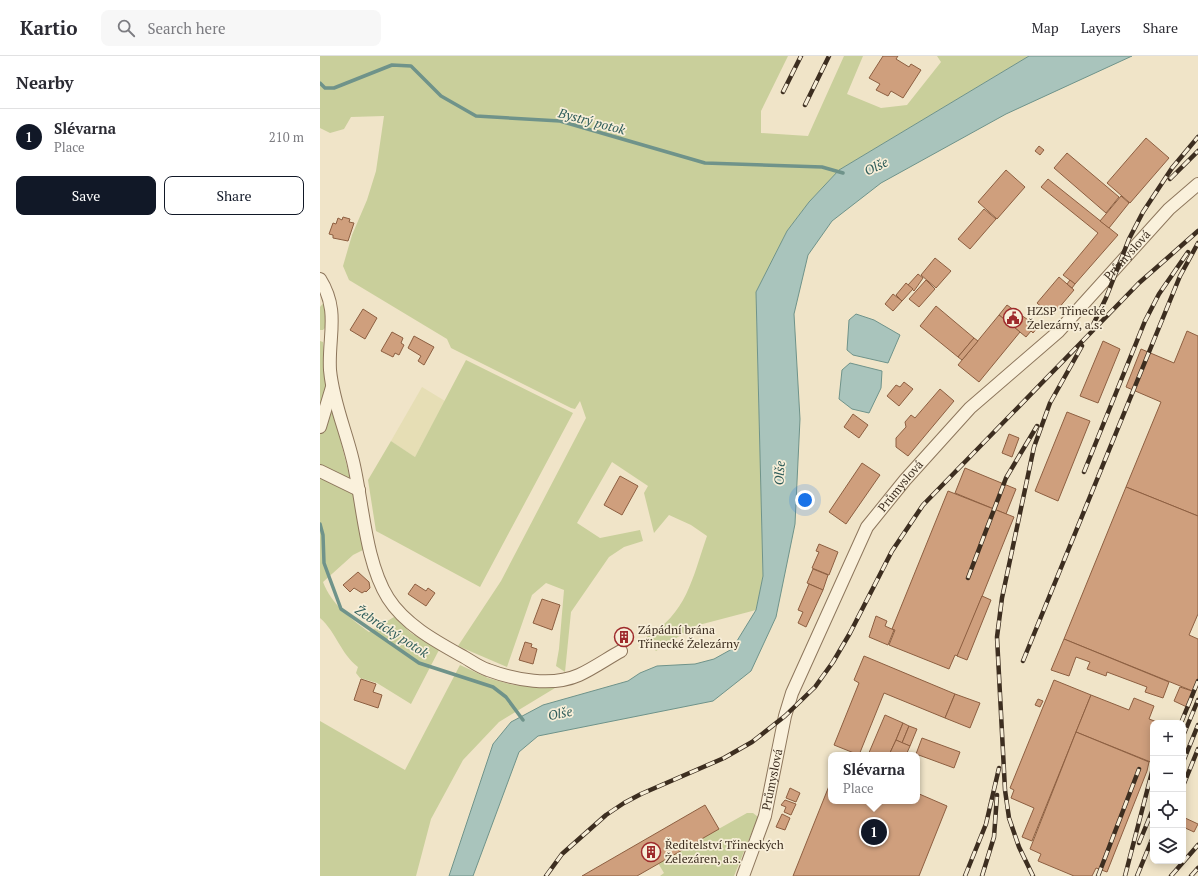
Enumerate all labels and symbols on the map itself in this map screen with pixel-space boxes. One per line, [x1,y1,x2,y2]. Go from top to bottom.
water label: Bystrý potok [556,103,628,139]
water label: Olše [861,153,891,179]
street label: Průmyslová [1100,227,1153,283]
place label: HZSP Třinecké Železárny, a.s. [1027,303,1106,332]
public building icon: HZSP Třinecké Železárny, a.s. [1002,307,1024,329]
street label: Průmyslová [874,457,926,515]
water label: Olše [769,460,789,486]
your location [795,490,815,510]
water label: Žebrácký potok [352,600,433,662]
place label: Zápádní brána Třinecké Železárny [638,622,740,651]
building icon: Zápádní brána Třinecké Železárny [613,626,635,648]
water label: Olše [546,702,574,724]
street label: Průmyslová [758,747,785,812]
pin: 1 [861,817,887,847]
place label: Ředitelství Třineckých Železáren, a.s. [665,837,784,866]
building icon: Ředitelství Třineckých Železáren, a.s. [640,841,662,863]

